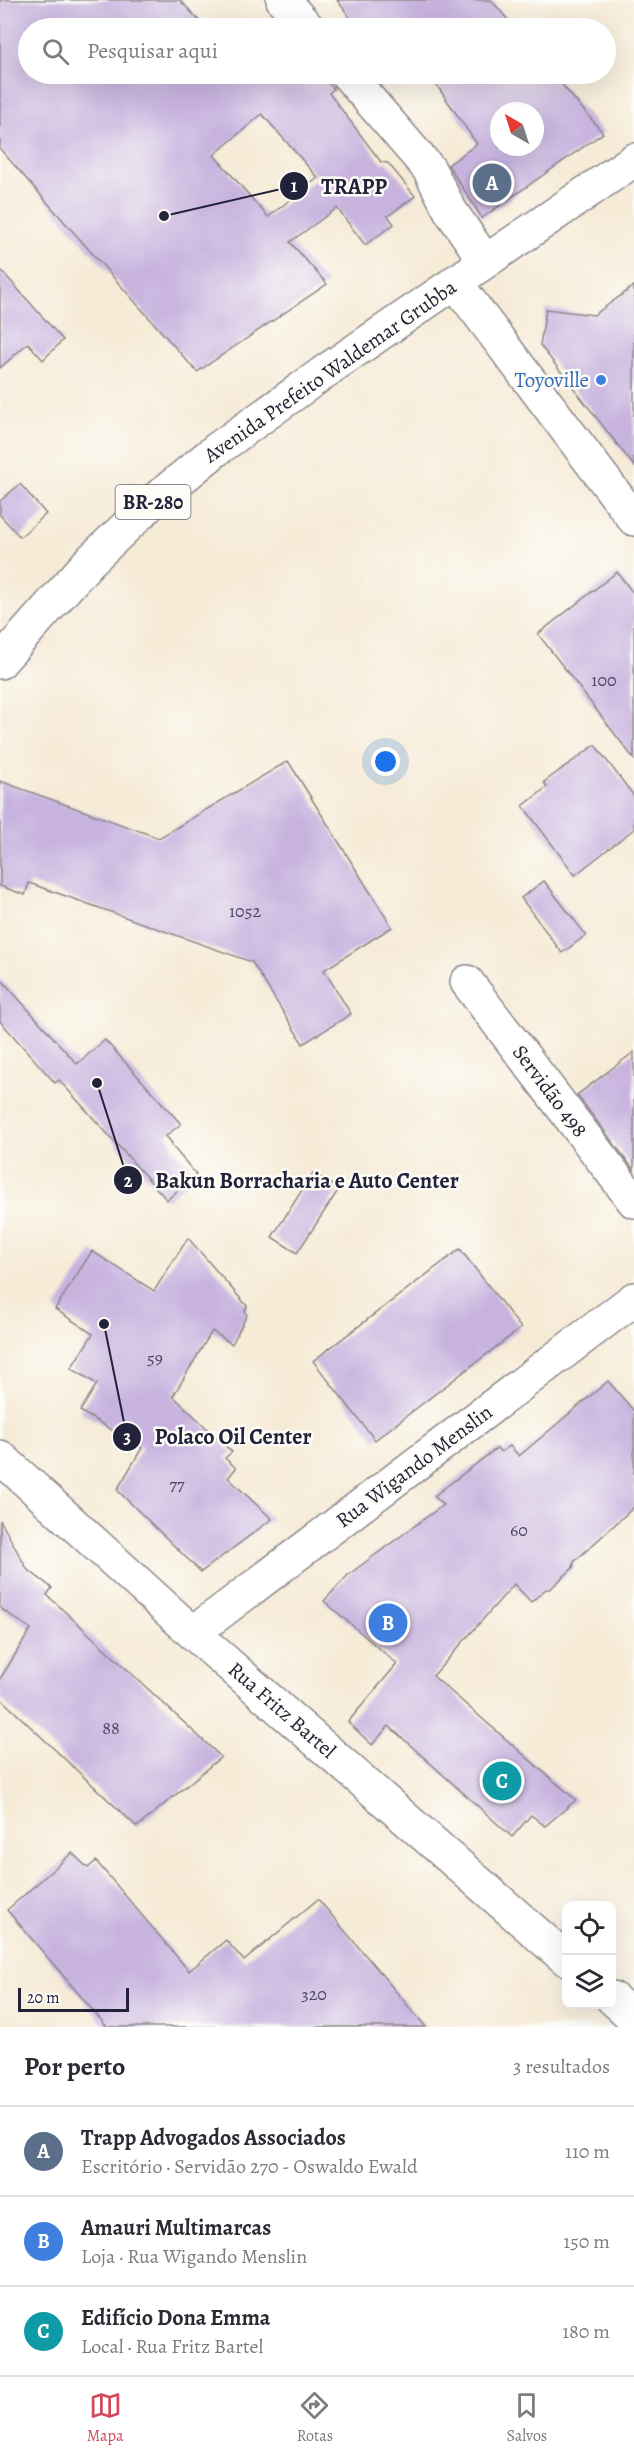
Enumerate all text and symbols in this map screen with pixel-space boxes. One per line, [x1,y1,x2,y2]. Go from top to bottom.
search box [18,18,616,84]
icon: search [39,35,72,68]
text: Pesquisar aqui [87,36,218,66]
north arrow [490,102,544,156]
pin: A [472,160,512,206]
callout: TRAPP [279,166,399,206]
text: TRAPP [321,172,387,202]
text: 1 [291,174,298,198]
street label: Avenida Prefeito Waldemar Grubba [197,273,462,470]
place label: Toyoville [515,366,589,394]
marker: Toyoville [594,373,608,387]
road number: BR-280 [116,485,190,519]
house number: 100 [591,668,617,692]
your location [371,747,400,776]
house number: 1052 [229,899,261,923]
street label: Servidão 498 [506,1039,594,1143]
callout: Bakun Borracharia e Auto Center [113,1160,470,1200]
text: Bakun Borracharia e Auto Center [155,1166,459,1196]
text: 2 [124,1169,133,1193]
house number: 59 [147,1346,163,1370]
street label: Rua Wigando Menslin [330,1398,498,1534]
callout: Polaco Oil Center [112,1417,323,1457]
text: Polaco Oil Center [154,1422,312,1452]
text: 3 [123,1425,131,1449]
house number: 77 [169,1472,185,1496]
house number: 60 [510,1518,528,1542]
pin: B [368,1600,408,1646]
street label: Rua Fritz Bartel [222,1655,342,1765]
house number: 88 [102,1716,120,1740]
pin: C [482,1758,522,1804]
map controls [562,1901,616,2009]
button: locate [562,1901,616,1955]
button: layers [562,1955,616,2009]
house number: 320 [301,1982,327,2006]
scale bar [18,1985,129,2012]
text: 20 m [27,1987,60,2009]
text: Por perto [24,2049,125,2084]
text: 3 resultados [513,2053,610,2080]
text: Trapp Advogados Associados [81,2123,346,2153]
text: A [37,2138,50,2165]
text: 110 m [565,2138,610,2165]
text: Escritório · Servidão 270 - Oswaldo Ewald [81,2153,418,2180]
text: Amauri Multimarcas [81,2213,271,2243]
text: B [37,2228,50,2255]
text: 150 m [563,2228,610,2255]
text: Loja · Rua Wigando Menslin [81,2243,307,2270]
text: Edifício Dona Emma [81,2303,270,2333]
text: C [37,2318,50,2345]
text: 180 m [562,2318,610,2345]
text: Local · Rua Fritz Bartel [81,2333,263,2360]
tab: Mapa [87,2389,123,2447]
tab: Rotas [297,2389,333,2447]
tab: Salvos [507,2389,547,2447]

